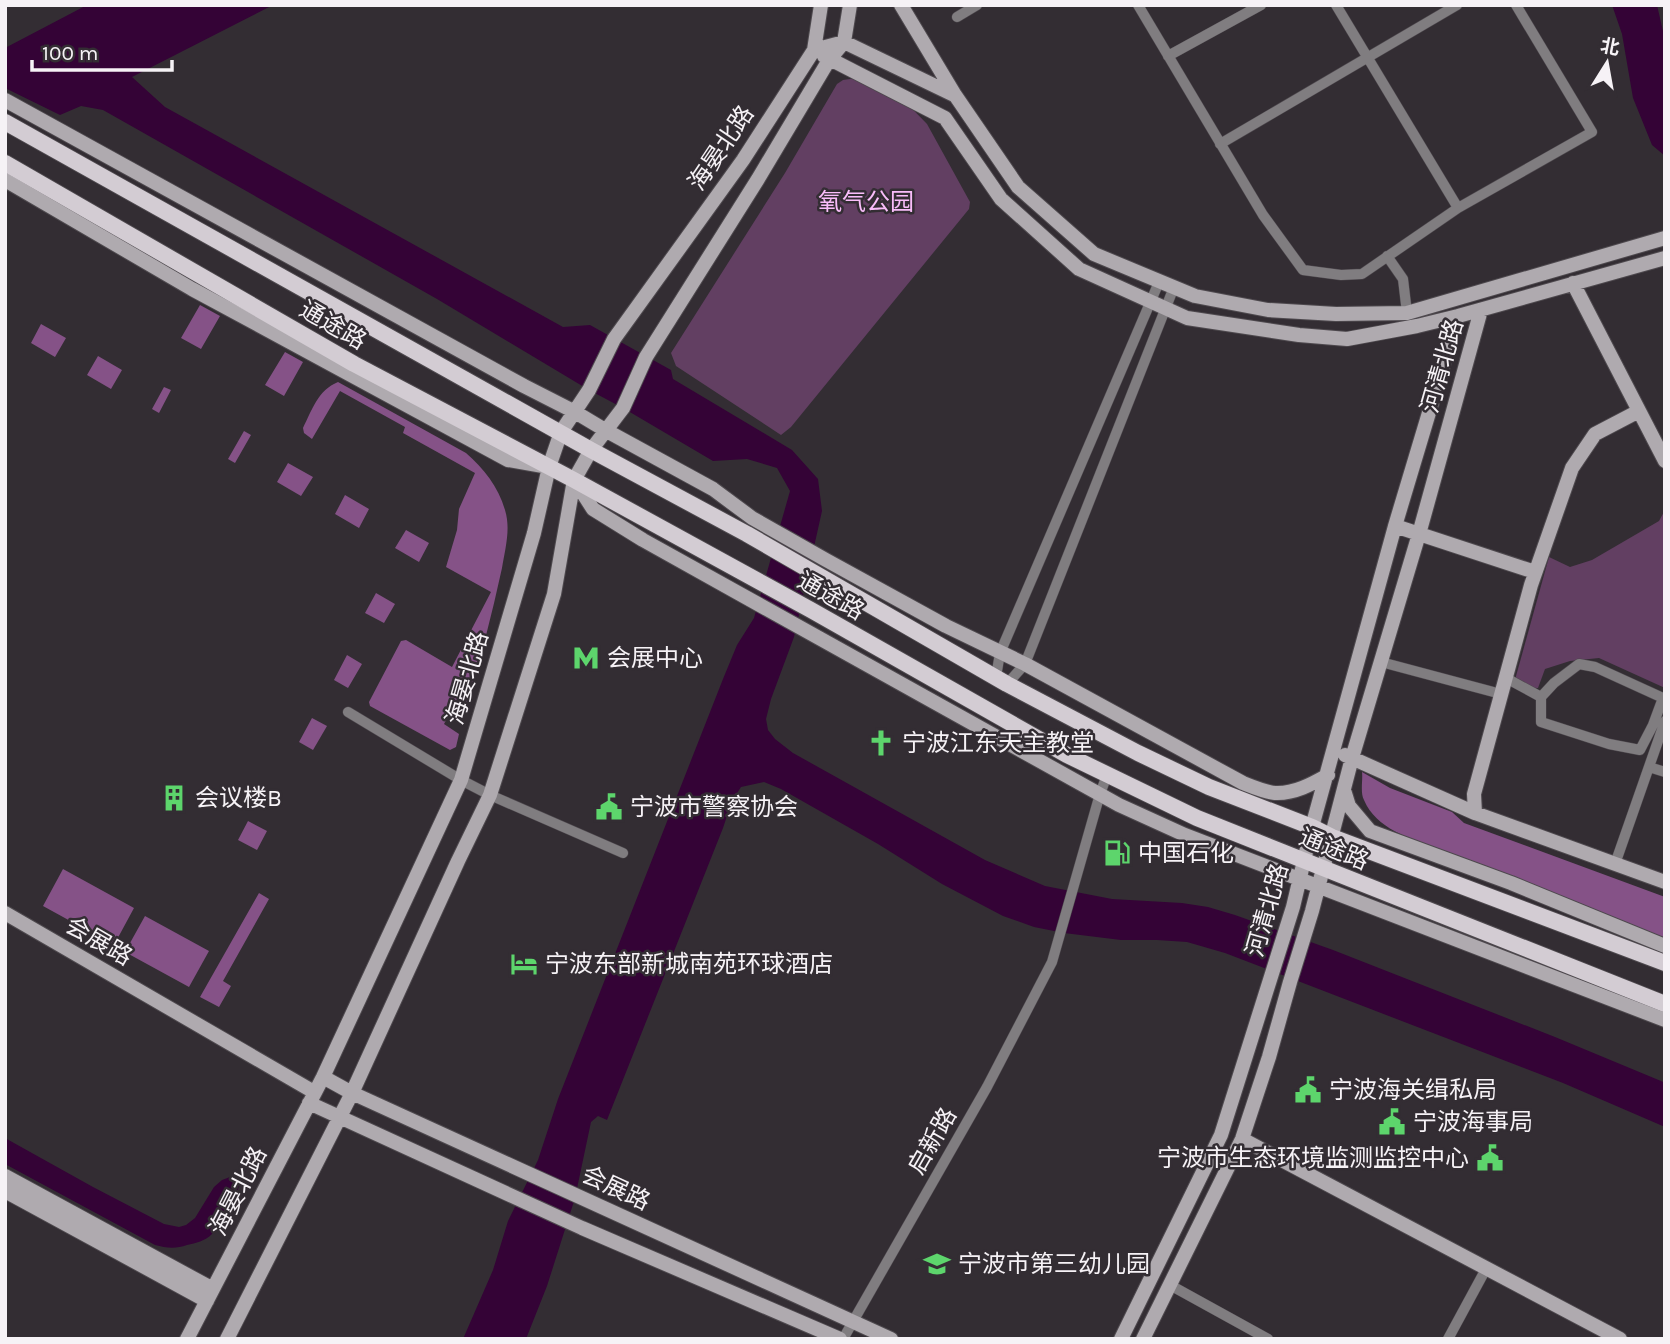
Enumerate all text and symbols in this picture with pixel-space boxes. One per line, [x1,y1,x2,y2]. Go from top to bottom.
scale bar [32,28,172,72]
north arrow [1572,28,1642,98]
text: 北 [1599,35,1621,60]
text: 100 m [42,41,99,65]
street label: 海晏北路 [683,100,759,196]
park label: 氧气公园 [818,188,914,216]
street label: 通途路 [295,295,371,355]
street label: 河清北路 [1415,316,1469,416]
street label: 通途路 [793,566,869,626]
street label: 海晏北路 [440,628,494,728]
metro station icon: 会展中心 [571,643,601,673]
place label: 会展中心 [607,644,703,672]
church icon: 宁波江东天主教堂 [866,728,896,758]
place label: 宁波江东天主教堂 [902,729,1094,757]
building icon: 会议楼B [159,783,189,813]
place label: 会议楼B [195,784,282,812]
public building icon: 宁波市警察协会 [594,792,624,822]
place label: 宁波市警察协会 [630,793,798,821]
street label: 通途路 [1295,823,1373,875]
fuel station icon: 中国石化 [1102,838,1132,868]
place label: 中国石化 [1138,839,1234,867]
street label: 河清北路 [1240,860,1294,960]
street label: 会展路 [61,911,137,971]
hotel icon: 宁波东部新城南苑环球酒店 [509,949,539,979]
place label: 宁波东部新城南苑环球酒店 [545,950,833,978]
public building icon: 宁波海关缉私局 [1293,1075,1323,1105]
place label: 宁波海关缉私局 [1329,1076,1497,1104]
street label: 启新路 [902,1103,962,1179]
public building icon: 宁波海事局 [1377,1107,1407,1137]
place label: 宁波海事局 [1413,1108,1533,1136]
street label: 海晏北路 [204,1142,272,1240]
public building icon: 宁波市生态环境监测监控中心 [1475,1143,1505,1173]
place label: 宁波市生态环境监测监控中心 [1157,1144,1469,1172]
street label: 会展路 [577,1160,655,1216]
school or university icon: 宁波市第三幼儿园 [922,1249,952,1279]
place label: 宁波市第三幼儿园 [958,1250,1150,1278]

